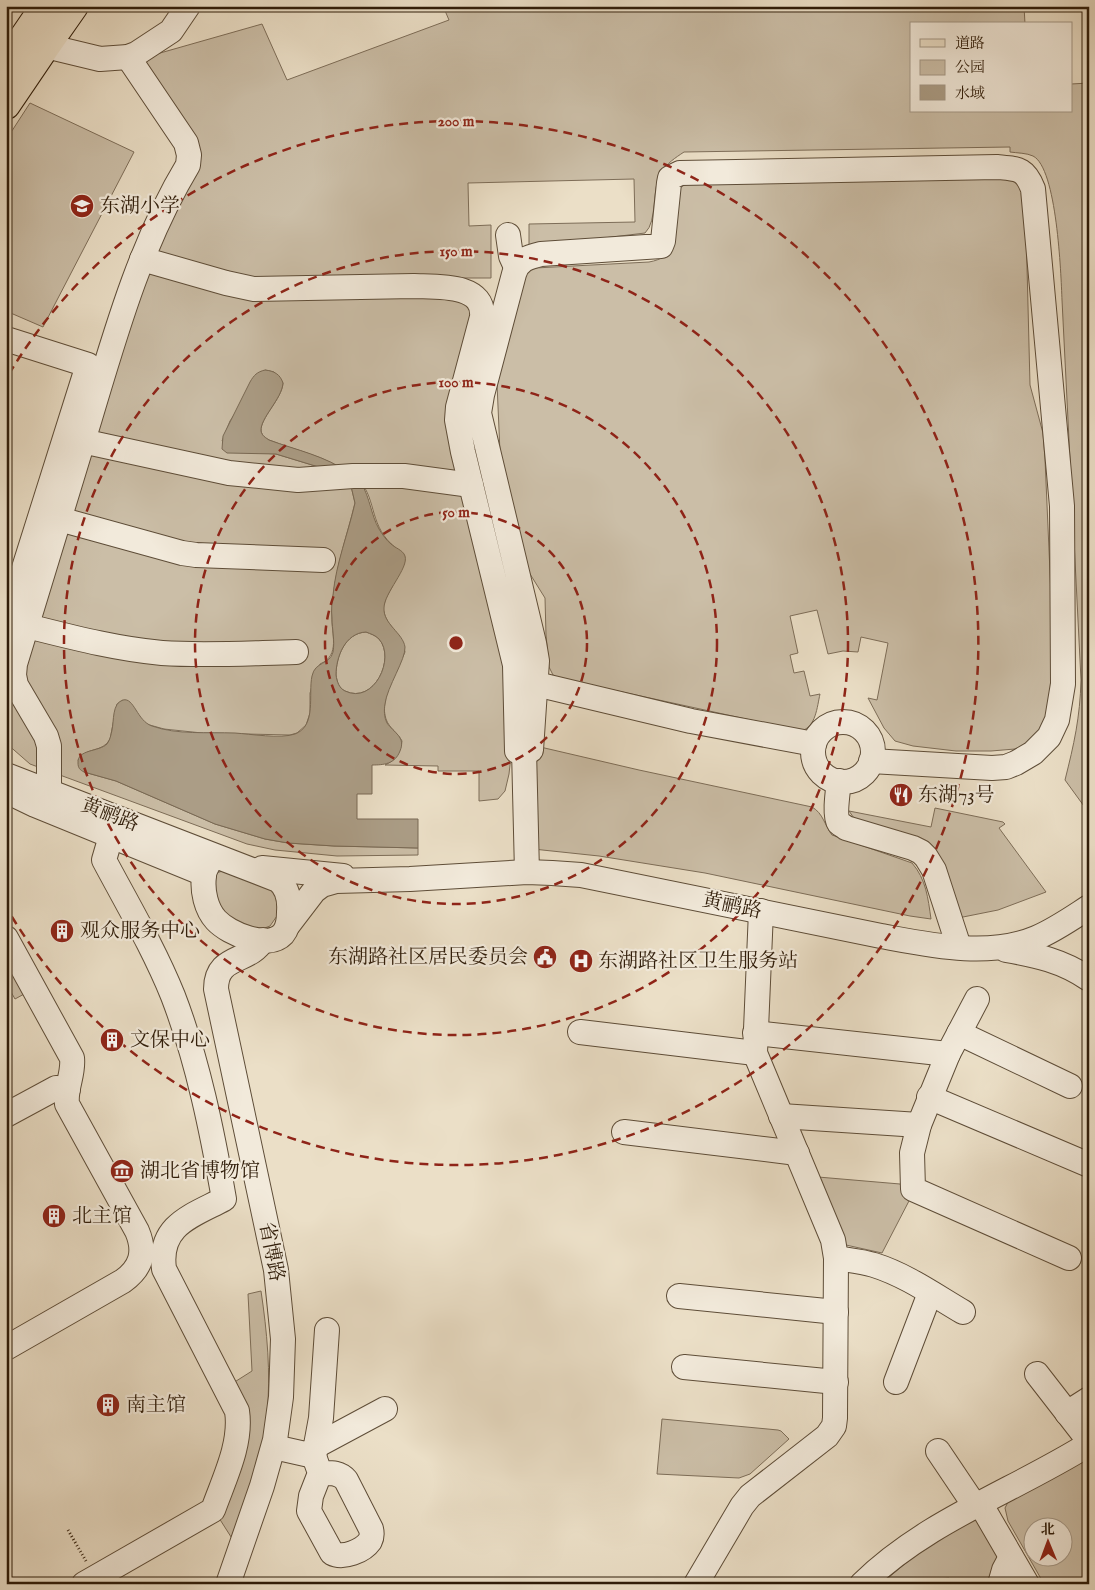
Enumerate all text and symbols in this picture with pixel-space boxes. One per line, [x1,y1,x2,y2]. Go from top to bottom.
legend [910,22,1072,112]
text: 道路 [955,34,985,53]
text: 公园 [955,58,985,77]
text: 水域 [955,84,985,103]
text: 200 m [438,112,475,131]
school or university icon: 东湖小学 [69,193,95,219]
place label: 东湖小学 [100,194,180,219]
text: 150 m [439,242,473,261]
text: 100 m [438,373,474,392]
text: 50 m [442,503,470,522]
centre of rings [447,634,465,652]
restaurant icon: 东湖73号 [888,782,914,808]
place label: 东湖73号 [918,783,995,808]
street label: 黄鹂路 [78,793,142,837]
street label: 黄鹂路 [700,888,764,924]
building icon: 观众服务中心 [49,918,75,944]
place label: 观众服务中心 [80,919,200,944]
public building icon: 东湖路社区居民委员会 [532,944,558,970]
place label: 东湖路社区居民委员会 [328,945,528,970]
hospital icon: 东湖路社区卫生服务站 [568,948,594,974]
place label: 东湖路社区卫生服务站 [598,949,798,974]
building icon: 文保中心 [99,1027,125,1053]
place label: 文保中心 [130,1028,210,1053]
museum icon: 湖北省博物馆 [109,1158,135,1184]
place label: 湖北省博物馆 [140,1159,260,1184]
building icon: 北主馆 [41,1203,67,1229]
place label: 北主馆 [72,1204,132,1229]
street label: 省博路 [253,1220,289,1284]
building icon: 南主馆 [95,1392,121,1418]
place label: 南主馆 [126,1393,186,1418]
north arrow [1022,1518,1072,1568]
text: 北 [1041,1521,1055,1539]

